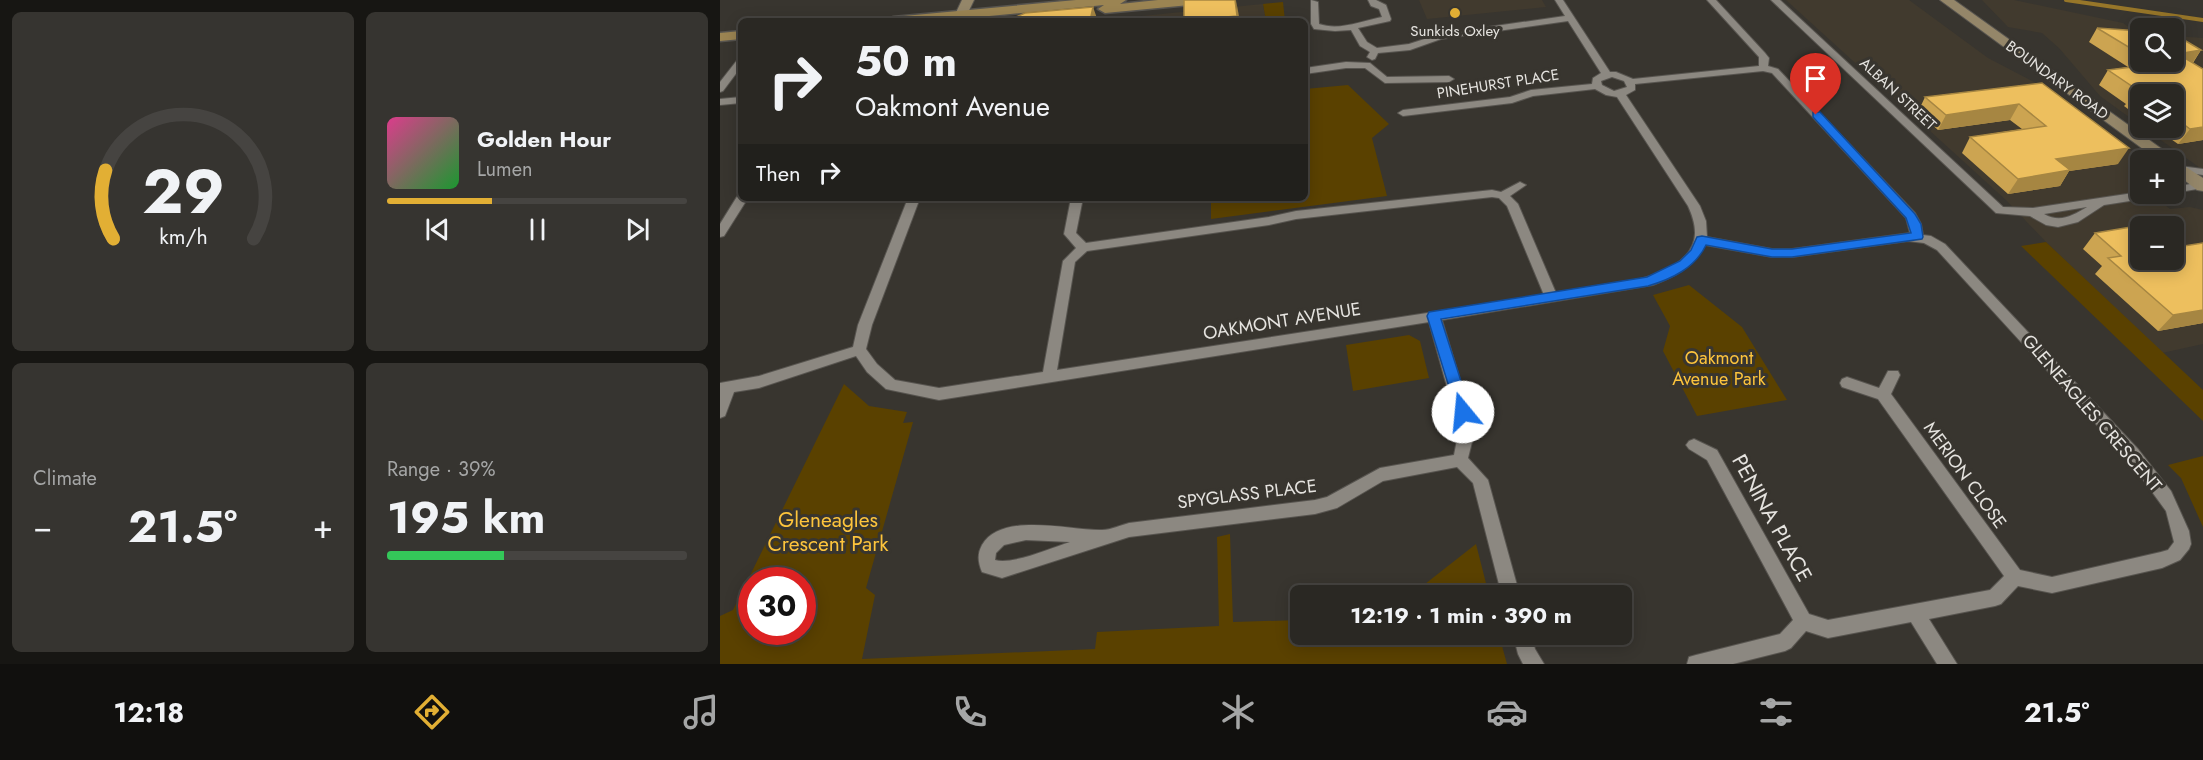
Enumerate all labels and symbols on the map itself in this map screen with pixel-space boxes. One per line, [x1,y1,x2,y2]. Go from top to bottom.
marker: Sunkids Oxley [1448,6,1462,20]
place label: Sunkids Oxley [1410,20,1500,42]
street label: BOUNDARY ROAD [2001,35,2113,125]
pin [1790,53,1841,115]
street label: ALBAN STREET [1855,53,1941,135]
street label: PINEHURST PLACE [1435,63,1561,105]
street label: OAKMONT AVENUE [1201,296,1363,346]
street label: GLENEAGLES CRESCENT [2016,329,2168,498]
park label: Oakmont Avenue Park [1672,345,1766,392]
position arrow [1431,380,1495,444]
street label: MERION CLOSE [1917,416,2013,534]
street label: PENINA PLACE [1725,449,1819,587]
street label: SPYGLASS PLACE [1176,473,1318,515]
park label: Gleneagles Crescent Park [767,505,889,559]
speed limit sign: 30 [738,567,816,645]

